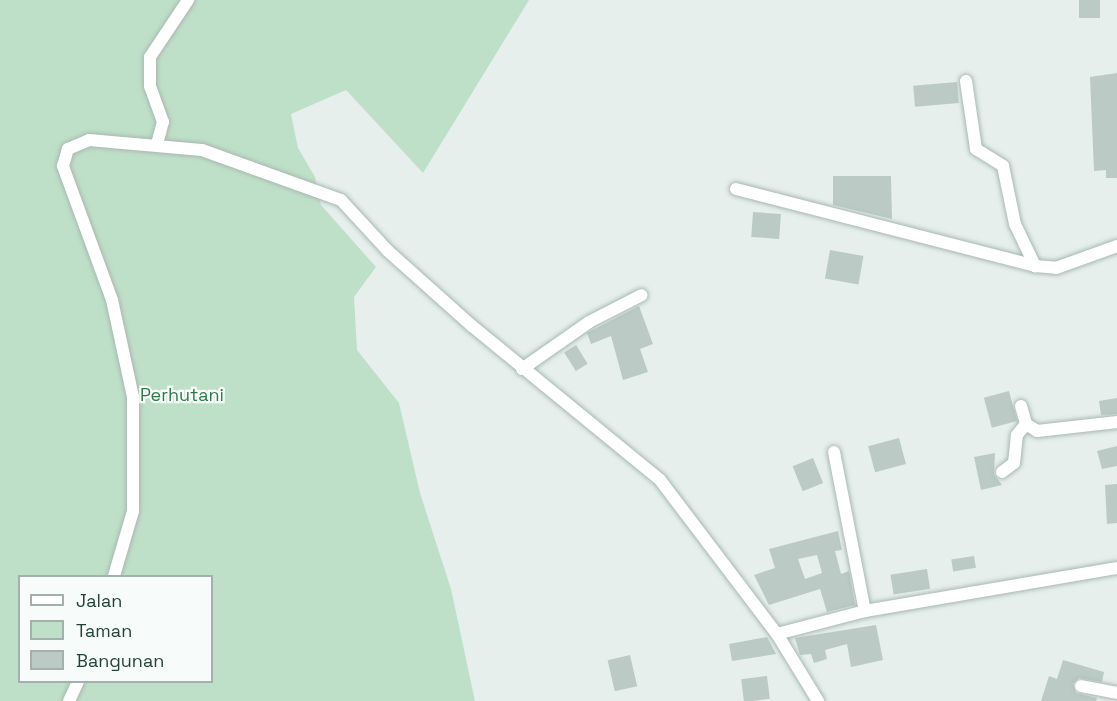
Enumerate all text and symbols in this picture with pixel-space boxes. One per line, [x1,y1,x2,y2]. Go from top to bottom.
park label: Perhutani [140,384,224,406]
legend [18,575,213,683]
text: Jalan [76,589,122,612]
text: Taman [76,619,132,642]
text: Bangunan [76,649,164,672]

